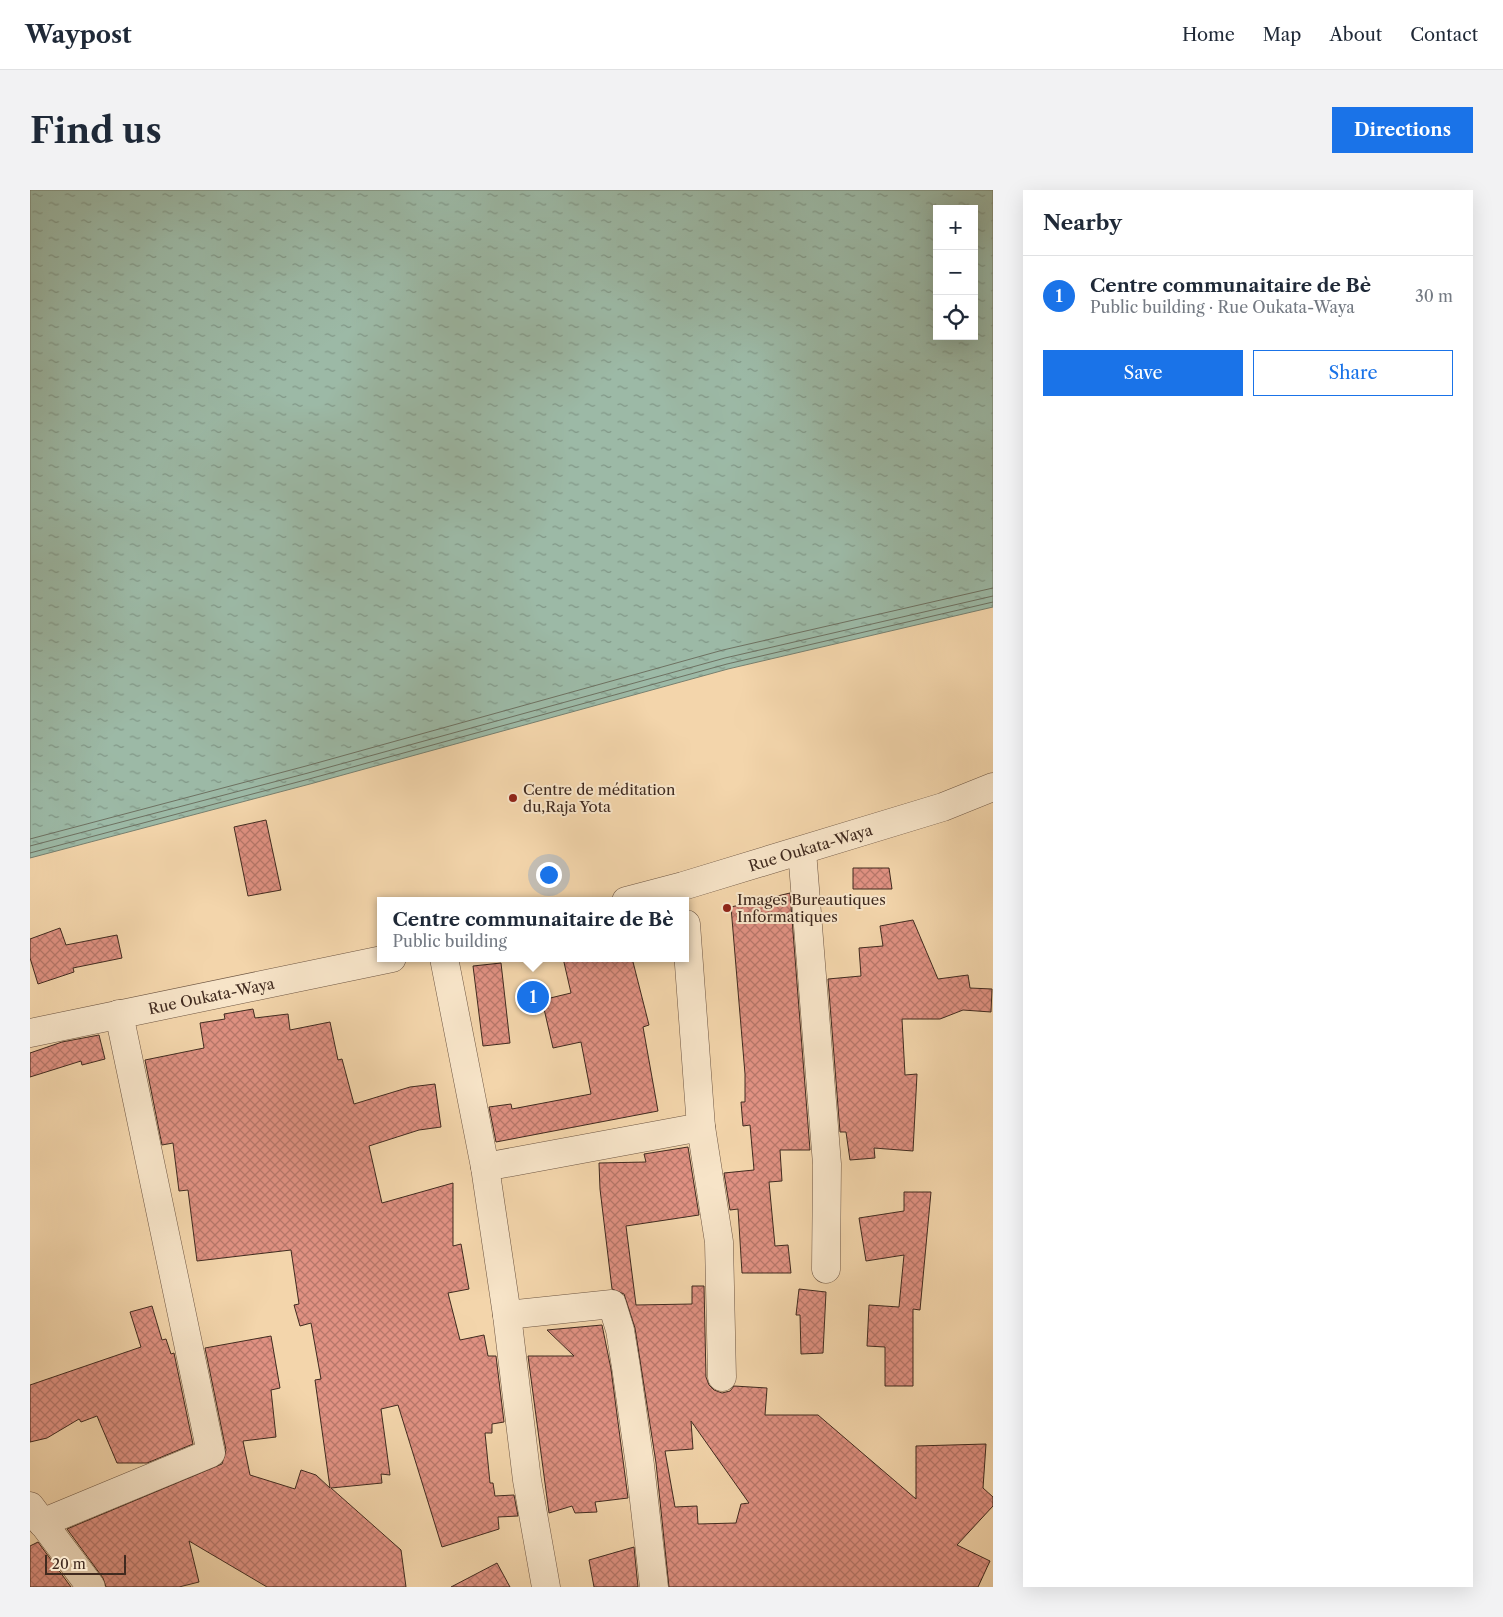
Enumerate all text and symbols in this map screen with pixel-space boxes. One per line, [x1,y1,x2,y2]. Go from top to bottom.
text: Waypost [25,20,132,49]
text: Home [1182,24,1235,46]
text: Map [1263,24,1301,46]
text: About [1329,24,1382,46]
text: Contact [1410,24,1478,46]
button: Directions [1332,107,1473,153]
text: Find us [30,109,162,152]
map controls [933,205,978,340]
button: + [933,205,978,250]
text: Nearby [1043,210,1122,235]
button: − [933,250,978,295]
text: Centre communaitaire de Bè [1090,274,1371,297]
text: 1 [1055,286,1063,306]
text: 30 m [1415,286,1453,306]
button: locate [933,295,978,340]
text: Public building · Rue Oukata-Waya [1090,297,1355,317]
button: Save [1043,350,1243,396]
button: Share [1253,350,1453,396]
place label: Centre de méditation du,Raja Yota [523,780,676,816]
marker: Centre de méditation du,Raja Yota [507,792,519,804]
street label: Rue Oukata-Waya [746,820,875,875]
your location [536,862,562,888]
place label: Images Bureautiques Informatiques [737,890,886,926]
popup [377,897,689,962]
marker: Images Bureautiques Informatiques [721,902,733,914]
text: Centre communaitaire de Bè [392,908,674,931]
text: Public building [392,931,507,951]
street label: Rue Oukata-Waya [146,973,276,1018]
pin: 1 [517,978,549,1016]
scale bar [45,1552,126,1575]
text: 20 m [52,1555,86,1573]

